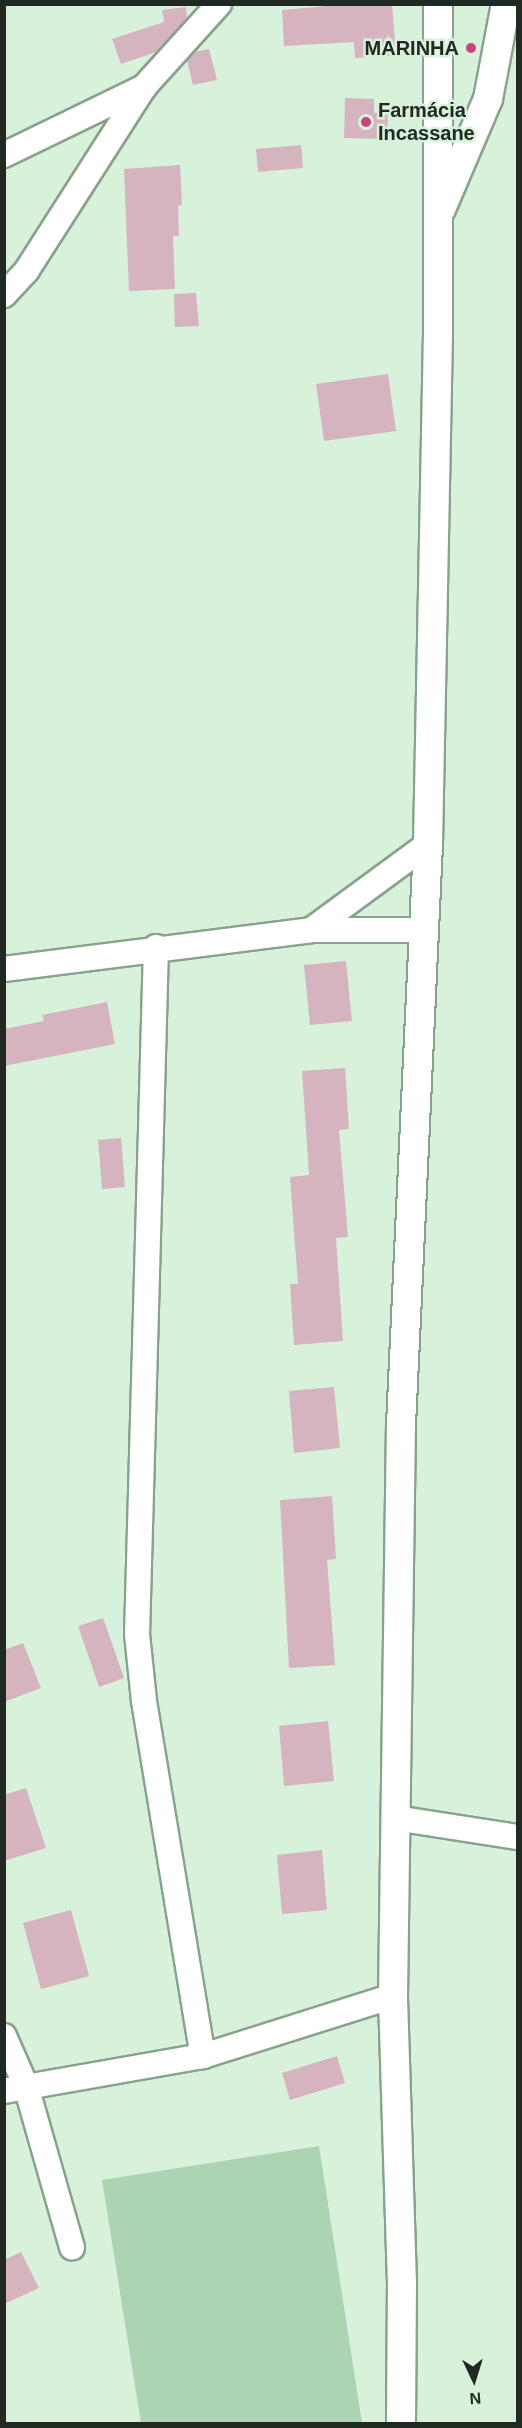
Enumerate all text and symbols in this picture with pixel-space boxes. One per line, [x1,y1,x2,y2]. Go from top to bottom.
place label: MARINHA [365,36,459,60]
marker: MARINHA [464,41,478,55]
place label: Farmácia Incassane [378,98,475,145]
marker: Farmácia Incassane [359,115,373,129]
north arrow [444,2350,504,2410]
text: N [469,2390,482,2407]

